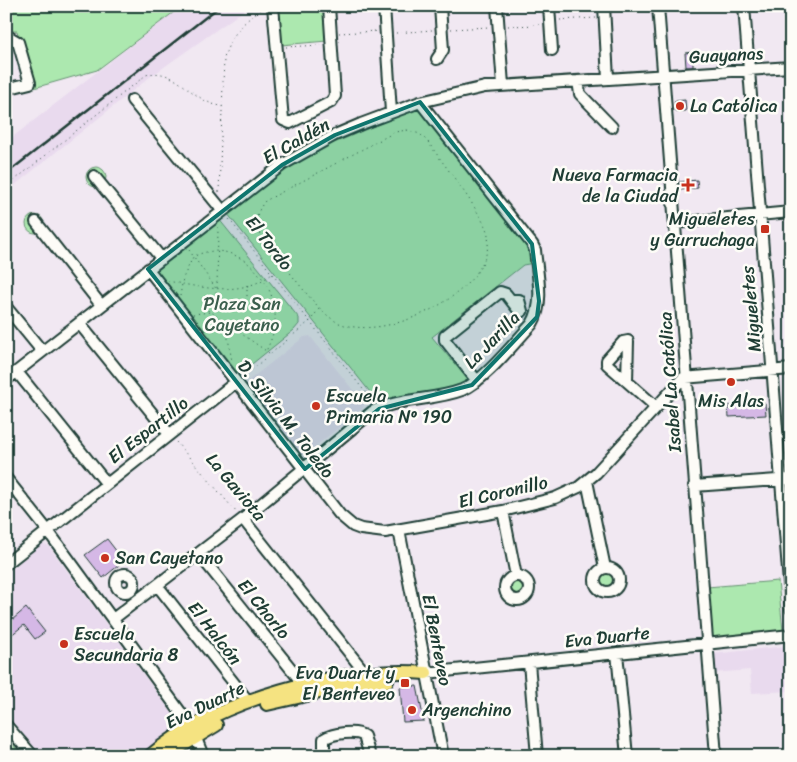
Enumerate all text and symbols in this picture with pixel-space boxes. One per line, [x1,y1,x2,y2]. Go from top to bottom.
street label: Guayanas [688,37,765,73]
place label: La Católica [690,90,777,122]
marker: La Católica [674,100,686,112]
street label: El Caldén [256,109,336,173]
place label: Nueva Farmacia de la Ciudad [552,159,680,212]
marker: Nueva Farmacia de la Ciudad [682,179,694,191]
place label: Migueletes y Gurruchaga [650,203,756,256]
street label: El Tordo [237,208,301,278]
marker: Migueletes y Gurruchaga [759,223,771,235]
street label: Migueletes [731,264,771,353]
park label: Plaza San Cayetano [203,288,281,341]
street label: La Jarilla [456,303,528,377]
street label: Isabel La Católica [649,311,691,454]
street label: D. Silvia M. Toledo [229,352,343,486]
marker: Mis Alas [725,376,737,388]
place label: Escuela Primaria Nº 190 [326,380,452,433]
place label: Mis Alas [698,385,765,417]
street label: El Espartillo [100,388,196,472]
marker: Escuela Primaria Nº 190 [310,400,322,412]
street label: La Gaviota [197,445,275,529]
street label: El Coronillo [455,466,551,518]
place label: San Cayetano [115,542,223,574]
marker: San Cayetano [99,552,111,564]
street label: El Chorlo [229,571,299,647]
street label: El Benteveo [412,591,462,689]
street label: El Halcón [179,594,251,672]
street label: Eva Duarte [563,617,651,657]
place label: Escuela Secundaria 8 [74,618,178,671]
marker: Escuela Secundaria 8 [58,638,70,650]
place label: Eva Duarte y El Benteveo [296,657,396,710]
street label: Eva Duarte [160,672,250,738]
marker: Eva Duarte y El Benteveo [399,677,411,689]
place label: Argenchino [421,694,511,726]
marker: Argenchino [406,704,418,716]

